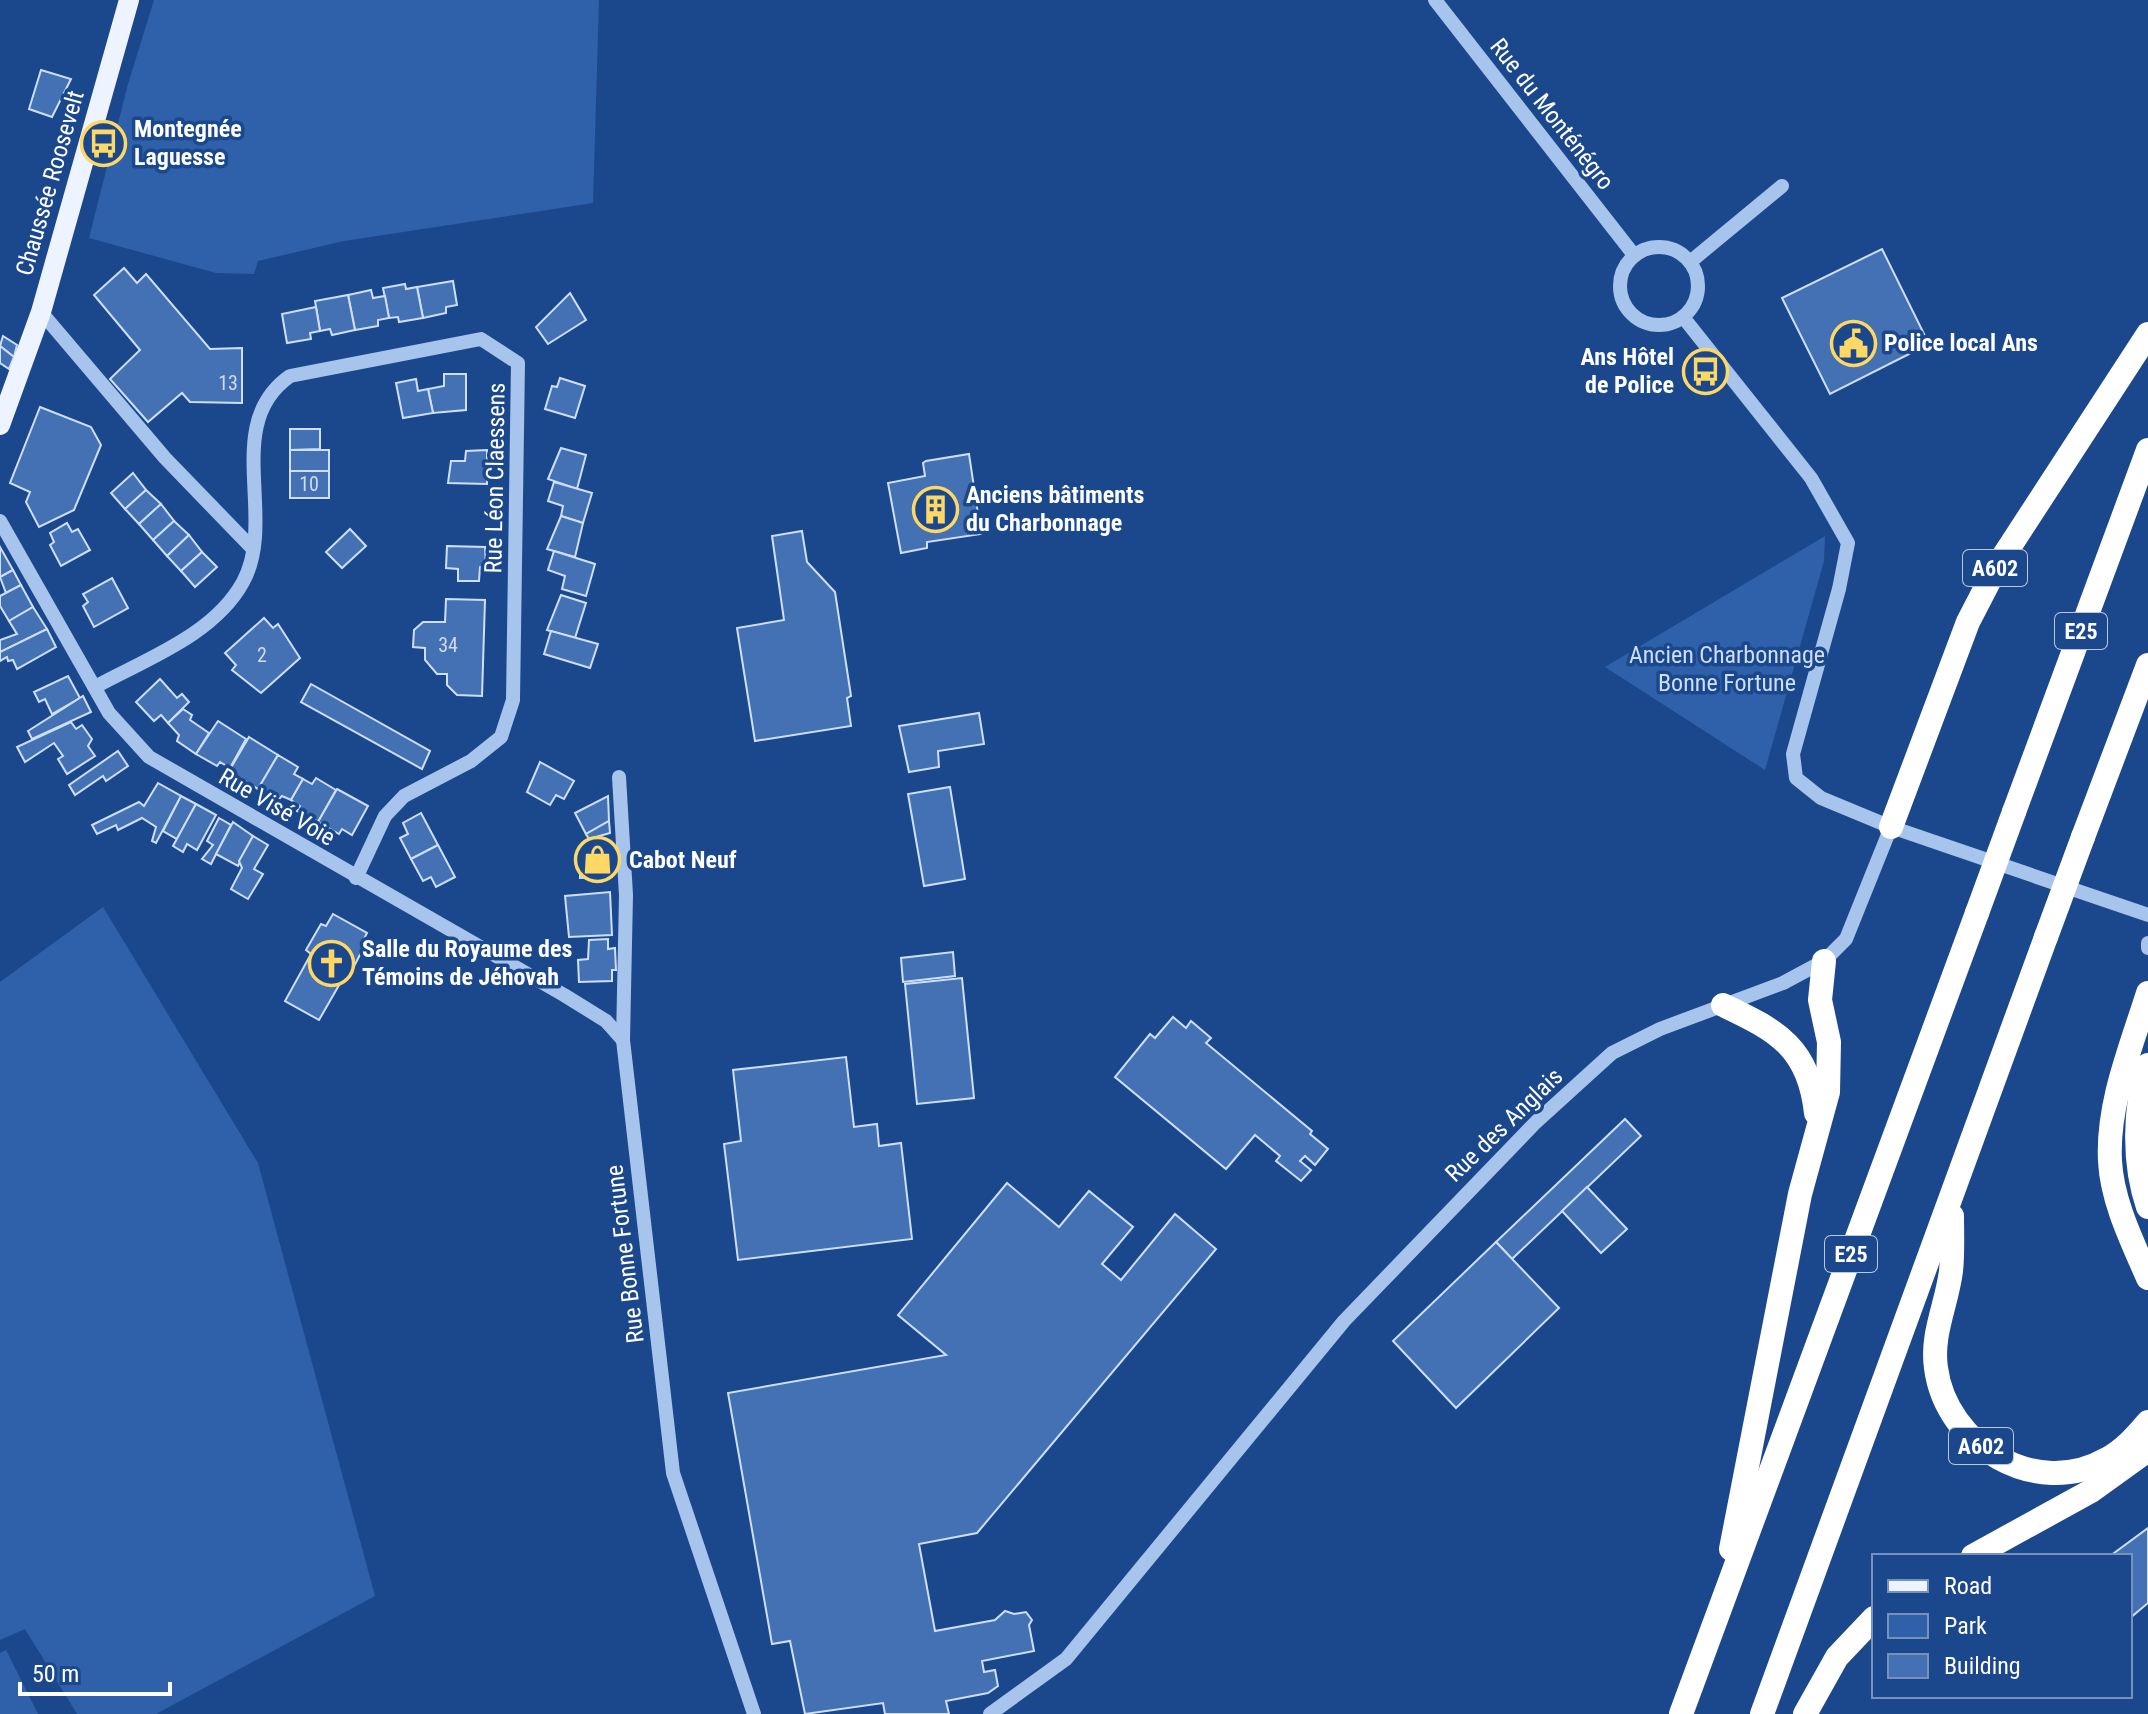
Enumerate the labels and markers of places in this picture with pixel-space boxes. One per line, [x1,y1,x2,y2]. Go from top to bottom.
place label: Montegnée Laguesse [134,115,242,171]
bus stop icon: Montegnée Laguesse [79,119,127,167]
public building icon: Police local Ans [1829,319,1877,367]
place label: Police local Ans [1884,329,2038,357]
place label: Ans Hôtel de Police [1580,343,1674,399]
bus stop icon: Ans Hôtel de Police [1681,347,1729,395]
place label: Anciens bâtiments du Charbonnage [966,481,1144,537]
building icon: Anciens bâtiments du Charbonnage [911,485,959,533]
shop icon: Cabot Neuf [574,836,622,884]
place label: Cabot Neuf [629,846,737,874]
place label: Salle du Royaume des Témoins de Jéhovah [362,935,572,991]
church icon: Salle du Royaume des Témoins de Jéhovah [307,939,355,987]

